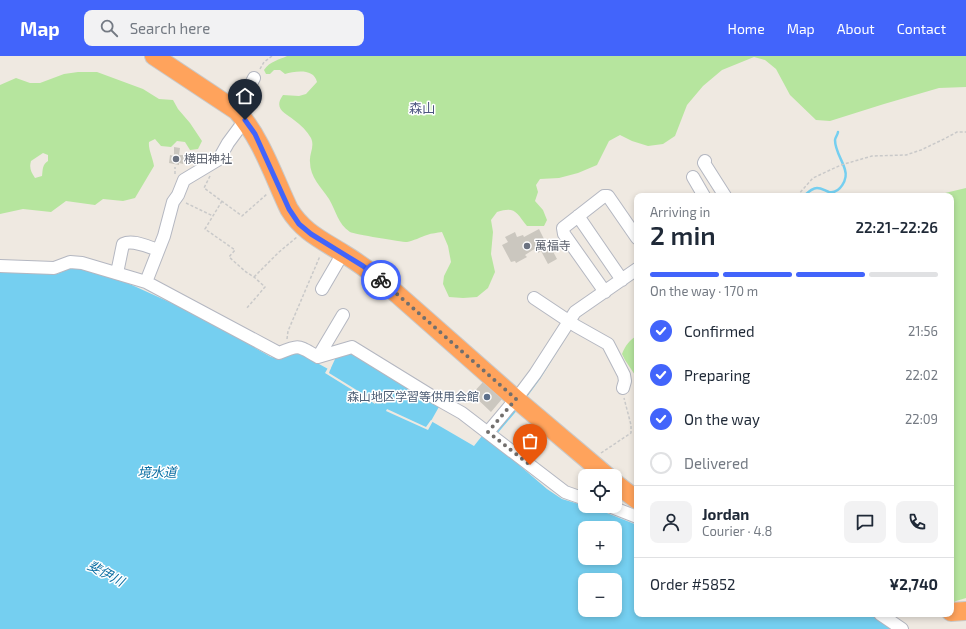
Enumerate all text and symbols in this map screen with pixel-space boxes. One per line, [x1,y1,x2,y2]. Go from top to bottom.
search box [84,10,364,46]
text: Map [20,17,60,40]
icon: search [98,17,120,39]
text: Search here [130,19,210,37]
text: Home [728,20,765,37]
text: Map [787,20,815,37]
text: About [837,20,875,37]
text: Contact [897,20,946,37]
pin [228,79,262,120]
icon: home [234,85,256,107]
district label: 森山 [409,100,435,116]
place label: 横田神社 [184,151,232,165]
marker: 横田神社 [171,154,181,164]
text: Arriving in [650,204,710,220]
text: 22:21–22:26 [855,218,938,236]
text: 2 min [650,219,716,250]
place label: 萬福寺 [535,238,571,252]
marker: 萬福寺 [522,241,532,251]
courier [361,260,401,300]
icon: bike [370,269,392,291]
text: On the way · 170 m [650,283,758,299]
icon: check [650,320,672,342]
text: Confirmed [684,322,755,340]
text: 21:56 [908,323,938,339]
icon: check [650,364,672,386]
text: Preparing [684,366,750,384]
text: 22:02 [905,367,938,383]
place label: 森山地区学習等供用会館 [347,389,479,403]
marker: 森山地区学習等供用会館 [482,392,492,402]
icon: check [650,408,672,430]
text: On the way [684,410,760,428]
text: 22:09 [905,411,938,427]
pin [513,424,547,465]
icon: bag [519,430,541,452]
text: Delivered [684,454,749,472]
water label: 境水道 [137,464,178,480]
map controls [578,469,622,617]
button: locate [578,469,622,513]
button: person [650,501,692,543]
button: chat [844,501,886,543]
button: phone [896,501,938,543]
text: Jordan [702,505,749,523]
button: + [578,521,622,565]
text: Courier · 4.8 [702,523,772,539]
water label: 斐伊川 [85,557,129,590]
button: − [578,573,622,617]
text: Order #5852 [650,575,735,593]
text: ¥2,740 [889,575,938,593]

